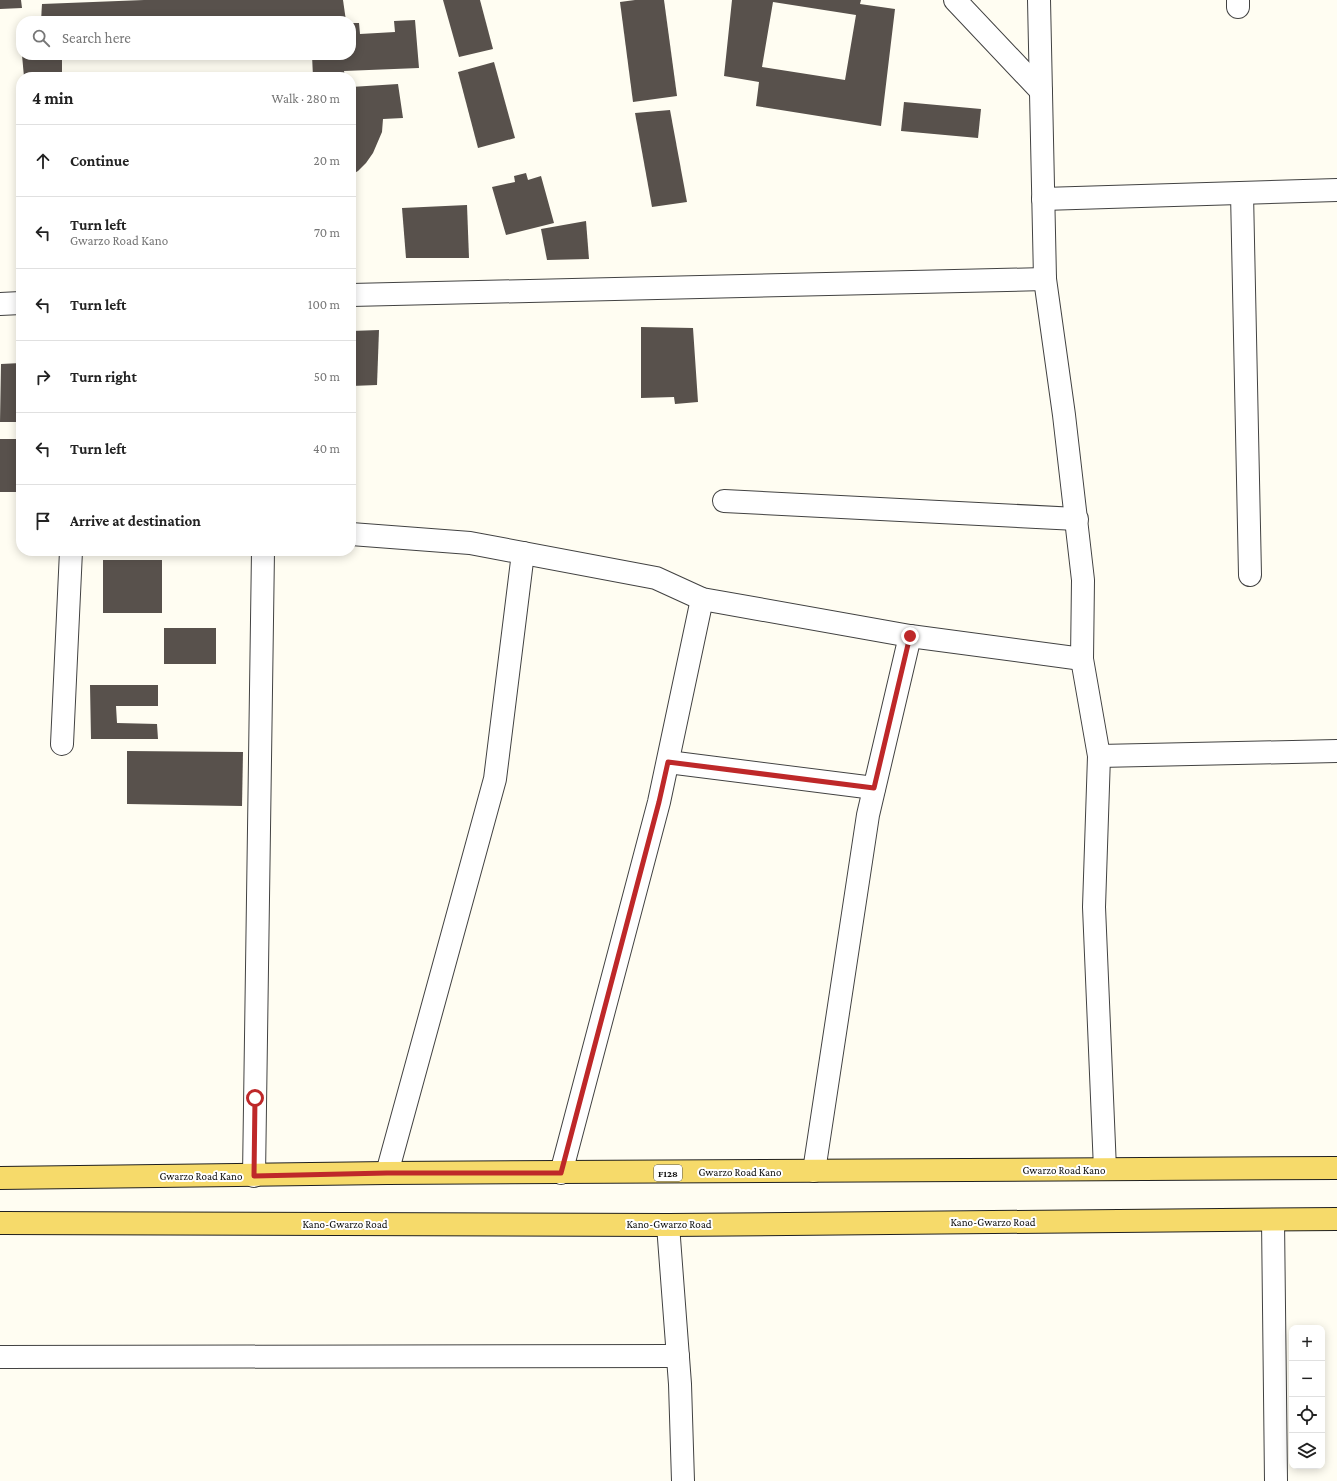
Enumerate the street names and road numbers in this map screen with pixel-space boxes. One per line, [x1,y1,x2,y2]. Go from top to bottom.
street label: Gwarzo Road Kano [1022,1164,1106,1176]
road number: F128 [654,1165,682,1181]
street label: Gwarzo Road Kano [698,1166,782,1178]
street label: Gwarzo Road Kano [159,1170,243,1182]
street label: Kano-Gwarzo Road [950,1216,1036,1228]
street label: Kano-Gwarzo Road [302,1218,388,1230]
street label: Kano-Gwarzo Road [626,1218,712,1230]

